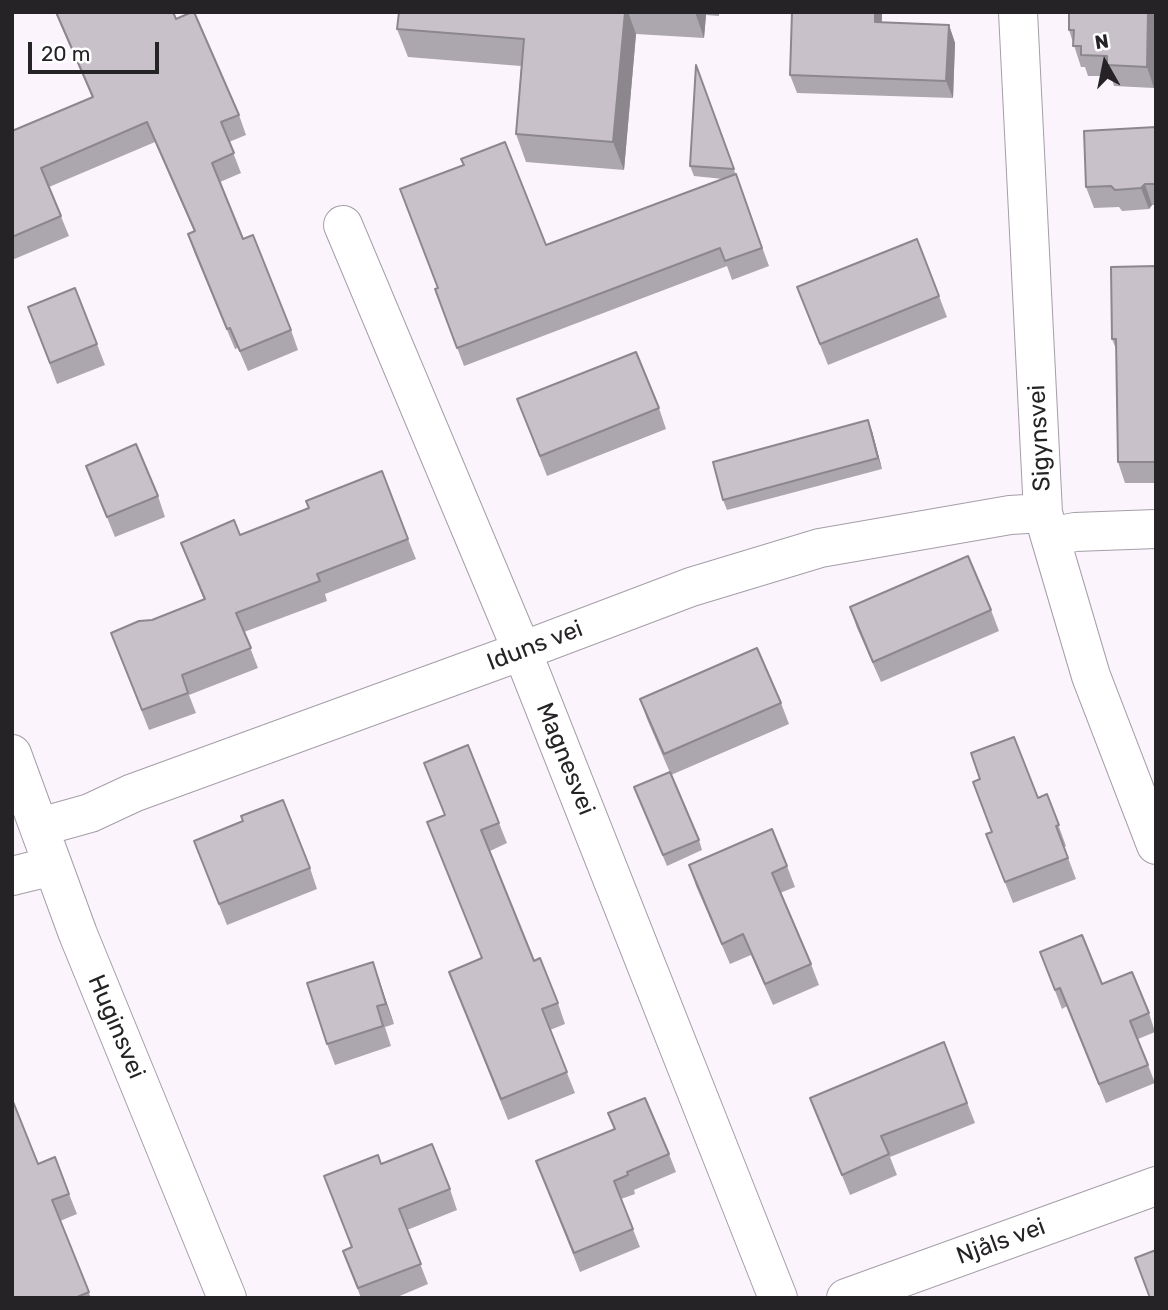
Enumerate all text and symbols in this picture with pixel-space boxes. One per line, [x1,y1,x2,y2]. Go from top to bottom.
scale bar [32,28,163,72]
north arrow [1070,28,1140,98]
text: N [1093,29,1110,54]
text: 20 m [41,41,90,66]
street label: Sigynsvei [1023,384,1057,492]
street label: Iduns vei [483,615,587,677]
street label: Magnesvei [529,699,601,819]
street label: Huginsvei [81,971,151,1083]
street label: Njåls vei [953,1213,1049,1271]

